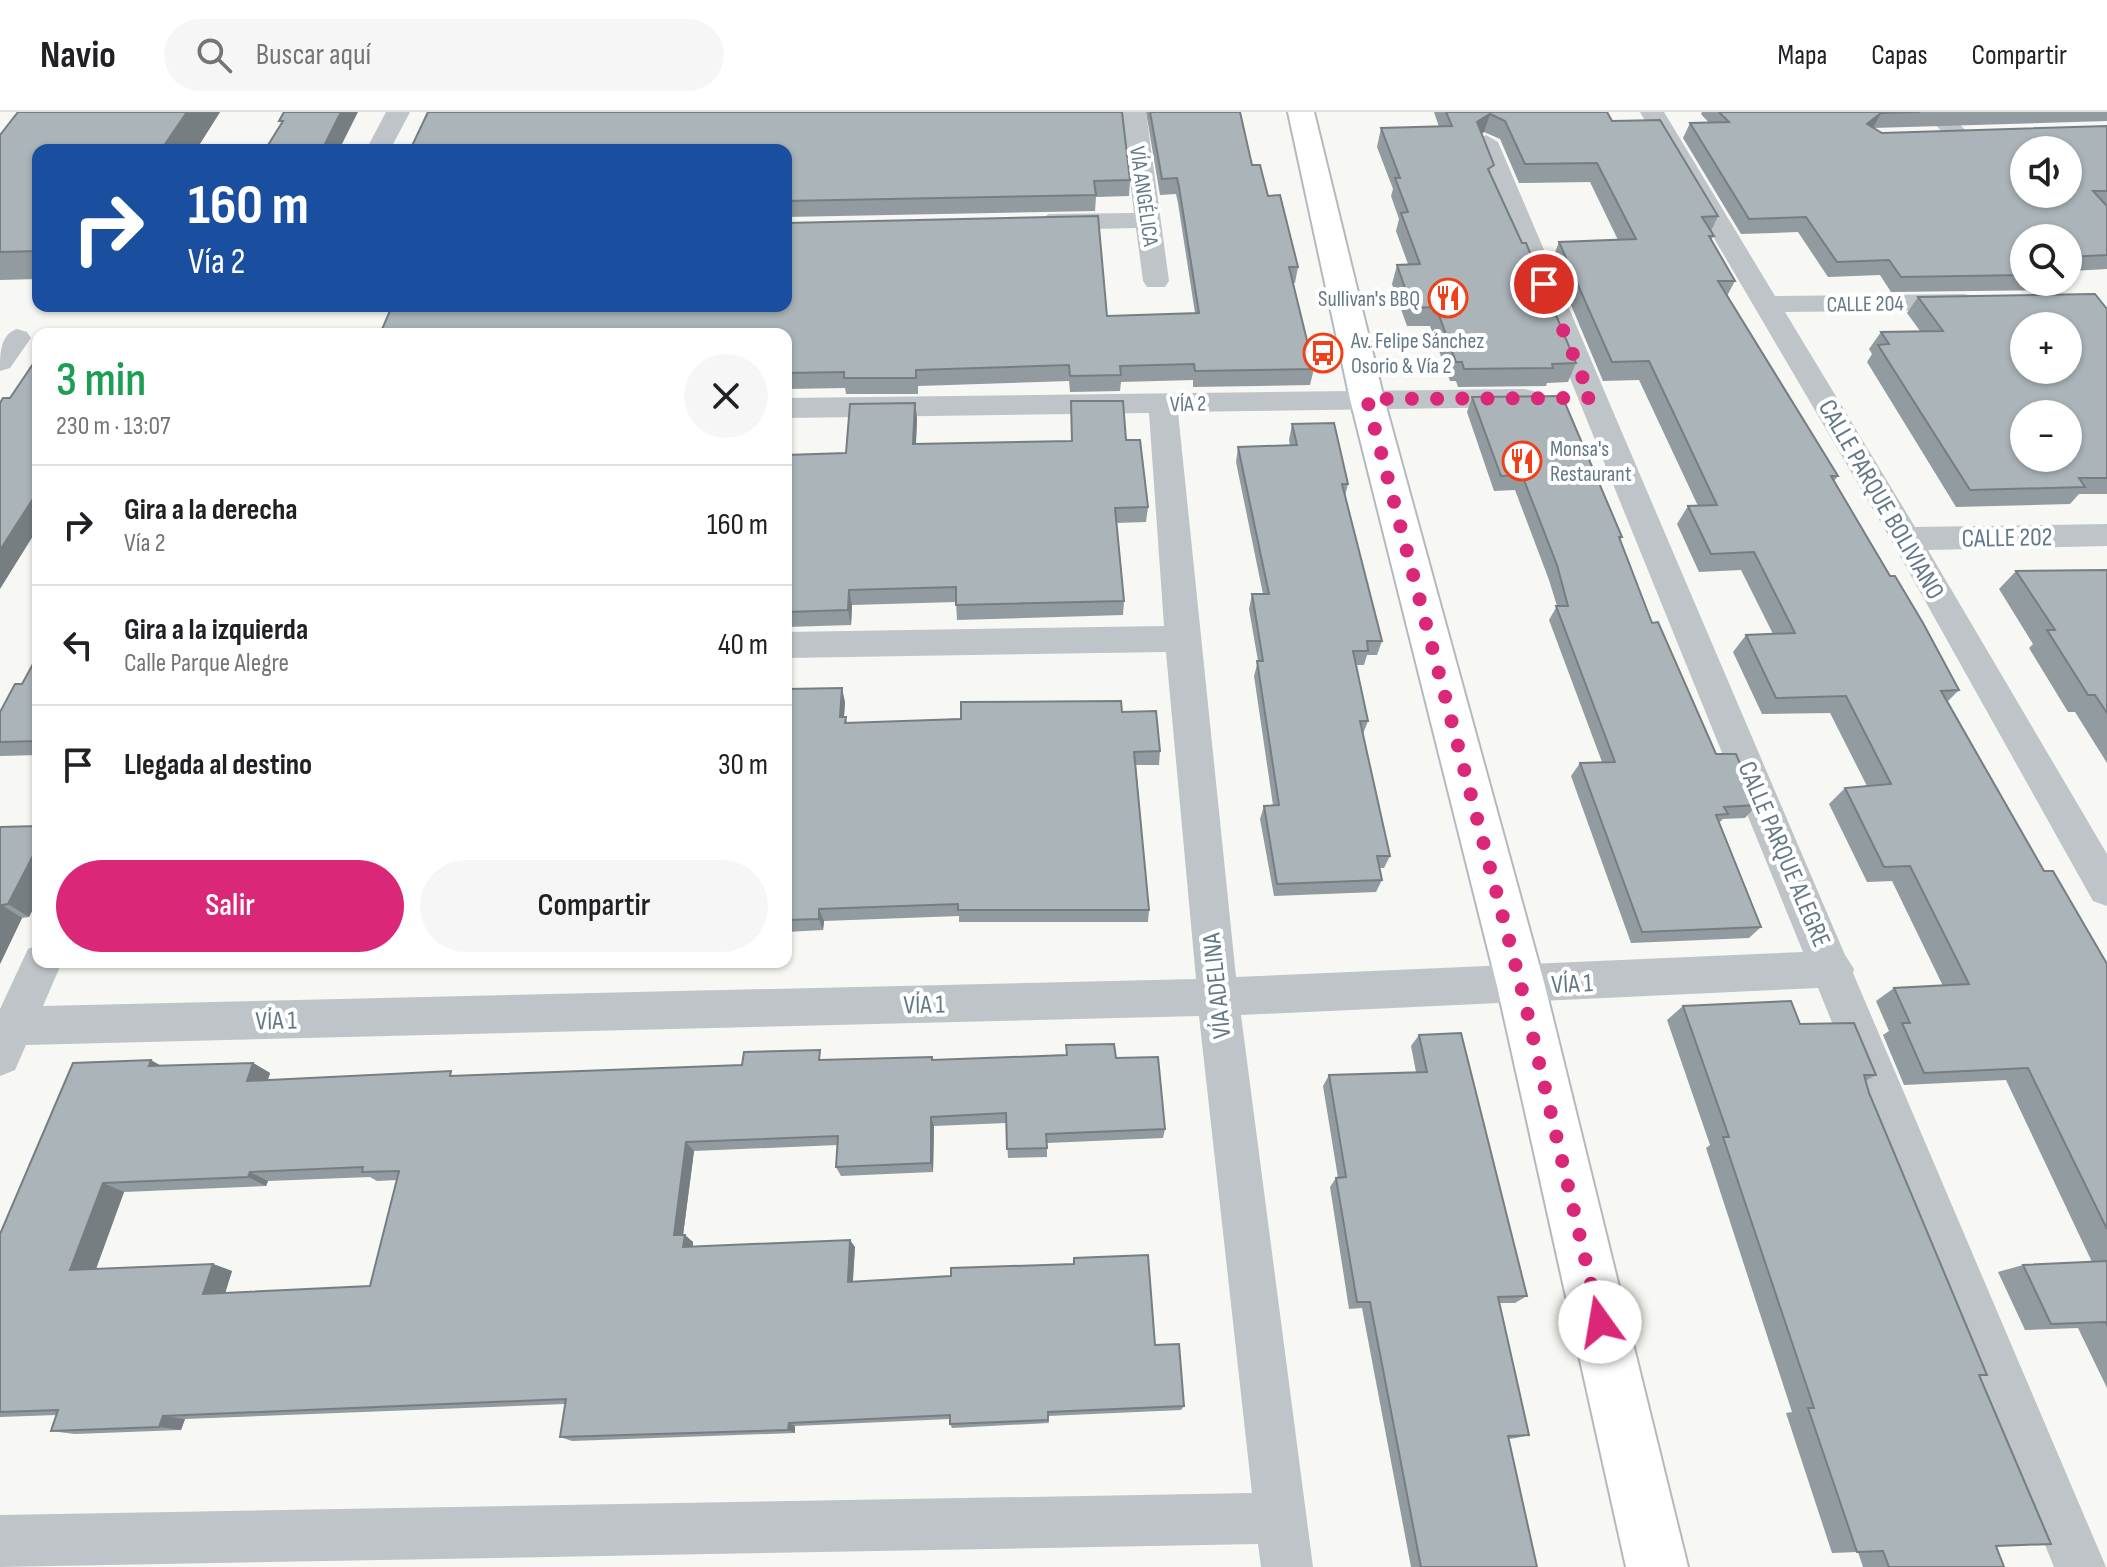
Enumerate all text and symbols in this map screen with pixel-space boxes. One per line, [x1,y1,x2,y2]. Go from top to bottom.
search box [164,19,724,91]
text: Navio [40,33,116,78]
icon: search [192,33,236,77]
text: Buscar aquí [256,37,371,73]
text: Mapa [1778,39,1827,72]
text: Capas [1871,39,1928,72]
text: Compartir [1972,39,2067,72]
map controls [2010,136,2082,472]
button: sound [2010,136,2082,208]
street label: VÍA ANGÉLICA [1123,144,1164,249]
text: 160 m [188,173,309,240]
icon: right [56,176,160,280]
button: search [2010,224,2082,296]
text: Vía 2 [188,241,245,284]
pin [1510,250,1578,318]
icon: arrive [1522,262,1566,306]
restaurant icon: Sullivan's BBQ [1427,277,1469,319]
place label: Sullivan's BBQ [1318,286,1420,313]
street label: CALLE 204 [1826,290,1904,319]
button: + [2010,312,2082,384]
place label: Av. Felipe Sánchez Osorio & Vía 2 [1350,328,1484,380]
bus stop icon: Av. Felipe Sánchez Osorio & Vía 2 [1302,332,1344,374]
text: 3 min [56,352,146,409]
button: close [684,354,768,438]
street label: VÍA 2 [1170,391,1206,418]
street label: CALLE PARQUE BOLIVIANO [1811,394,1950,605]
button: − [2010,400,2082,472]
text: 230 m · 13:07 [56,411,170,442]
place label: Monsa's Restaurant [1550,436,1632,488]
restaurant icon: Monsa's Restaurant [1501,440,1543,482]
text: Gira a la derecha [124,492,298,528]
icon: right [56,503,100,547]
text: 160 m [707,507,768,543]
street label: CALLE 202 [1961,522,2053,555]
text: Vía 2 [124,528,165,559]
text: Gira a la izquierda [124,612,308,648]
icon: left [56,623,100,667]
text: 40 m [718,627,768,663]
text: Calle Parque Alegre [124,648,289,679]
icon: arrive [56,743,100,787]
text: Llegada al destino [124,747,312,783]
text: 30 m [718,747,768,783]
street label: CALLE PARQUE ALEGRE [1731,757,1837,952]
button: Salir [56,860,404,952]
button: Compartir [420,860,768,952]
street label: VÍA ADELINA [1196,931,1238,1040]
street label: VÍA 1 [1551,968,1594,1001]
street label: VÍA 1 [903,990,945,1021]
street label: VÍA 1 [255,1006,297,1037]
position arrow [1558,1280,1642,1364]

